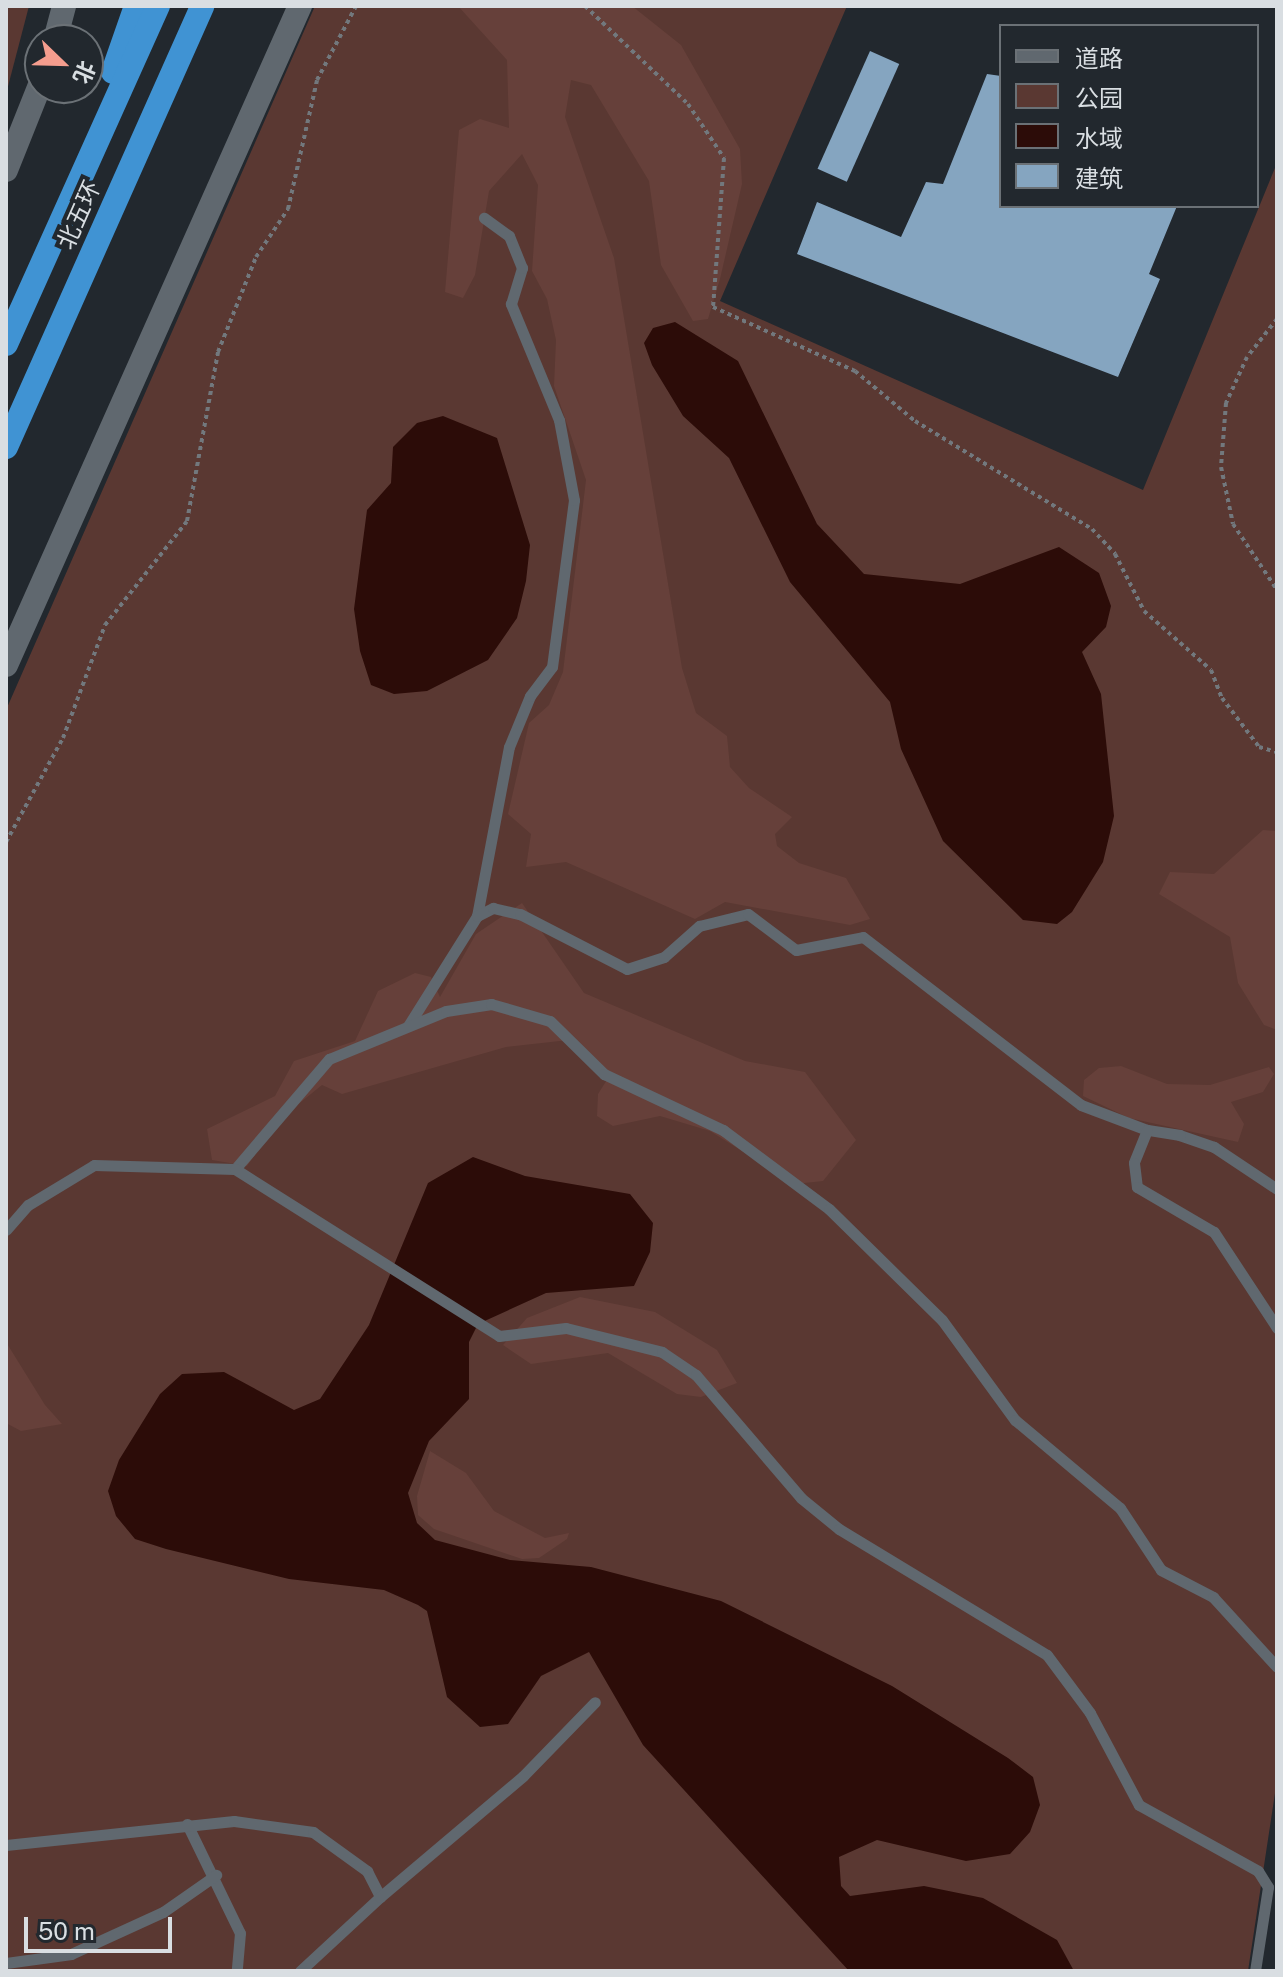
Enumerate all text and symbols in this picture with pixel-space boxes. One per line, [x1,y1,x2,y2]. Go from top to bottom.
north arrow [24,24,104,104]
legend [999,24,1259,208]
text: 道路 [1075,44,1123,72]
text: 北 [68,57,101,88]
text: 公园 [1075,84,1123,112]
text: 水域 [1075,124,1123,152]
text: 建筑 [1075,164,1123,192]
street label: 北五环 [51,176,107,254]
scale bar [28,1901,176,1951]
text: 50 m [38,1917,95,1945]

